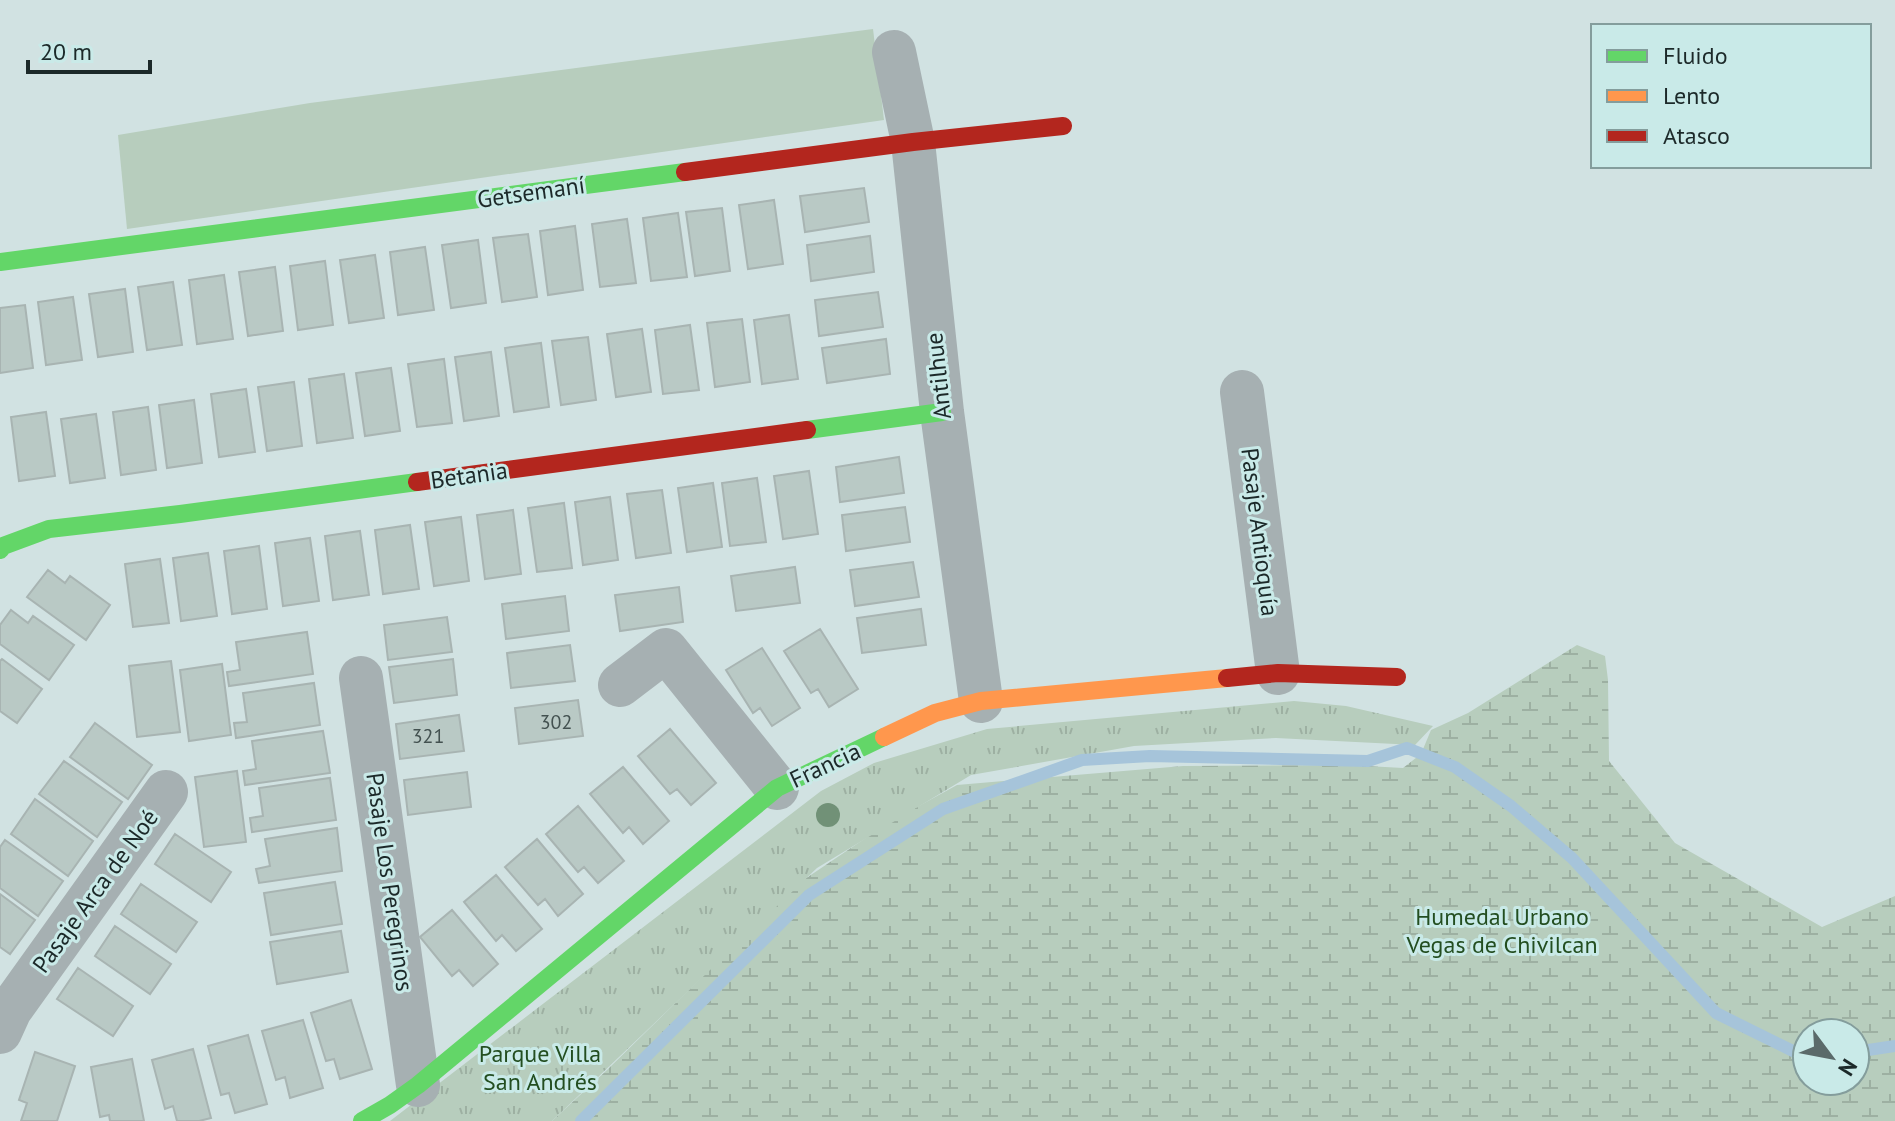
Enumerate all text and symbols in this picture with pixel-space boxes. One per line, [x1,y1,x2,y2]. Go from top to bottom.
scale bar [28,24,150,74]
legend [1591,24,1871,168]
text: 20 m [40,36,92,67]
text: Fluido [1663,40,1728,71]
text: Lento [1663,80,1720,111]
text: Atasco [1663,120,1730,151]
street label: Getsemaní [475,169,587,215]
street label: Antilhue [918,331,958,421]
street label: Pasaje Antioquía [1234,446,1286,618]
street label: Betania [428,454,510,496]
house number: 302 [540,709,572,735]
house number: 321 [412,723,444,749]
street label: Francia [785,735,865,795]
street label: Pasaje Los Peregrinos [359,771,421,993]
street label: Pasaje Arca de Noé [25,803,165,979]
park label: Humedal Urbano Vegas de Chivilcan [1405,901,1598,960]
north arrow [1791,1017,1871,1097]
park label: Parque Villa San Andrés [479,1038,601,1097]
text: N [1832,1054,1864,1081]

